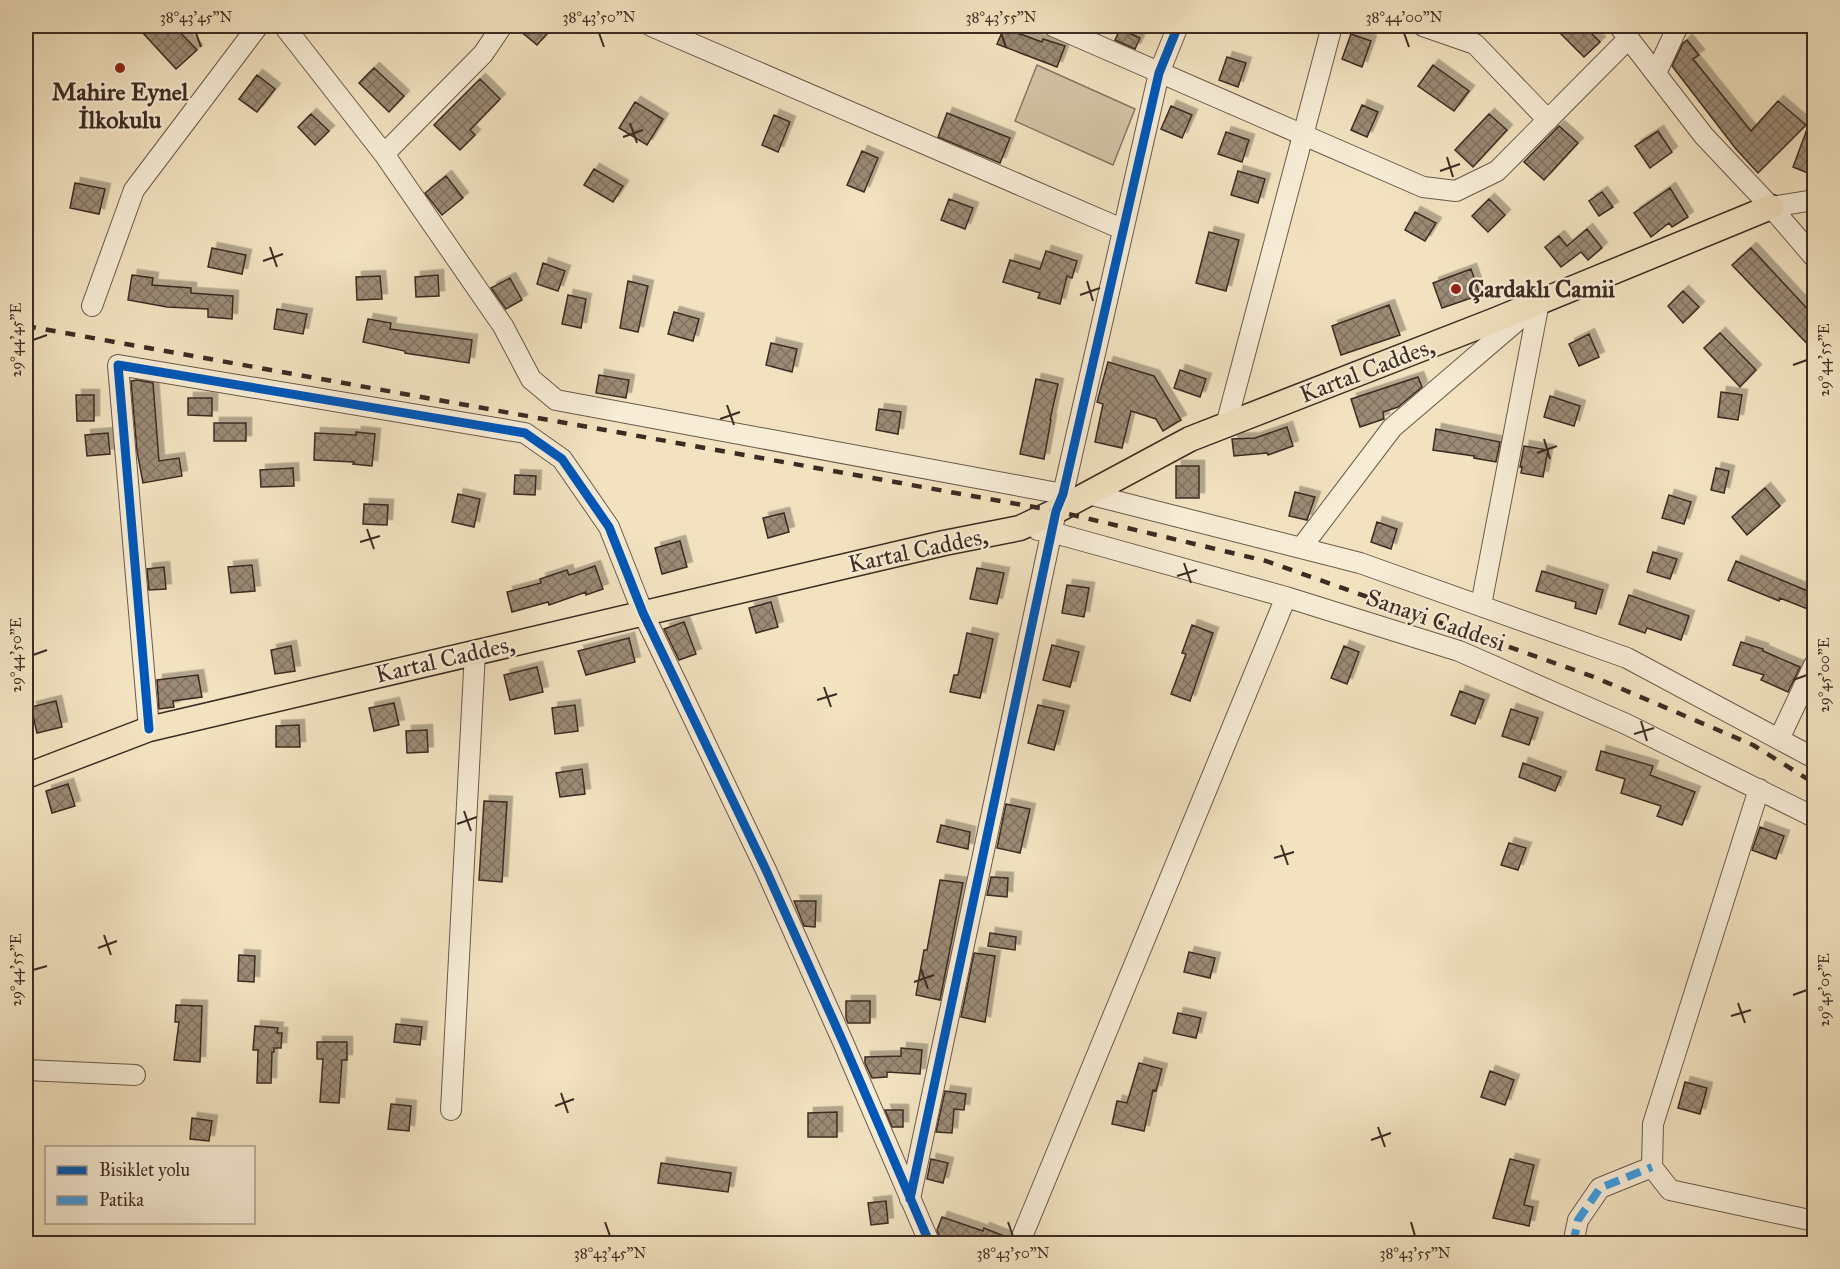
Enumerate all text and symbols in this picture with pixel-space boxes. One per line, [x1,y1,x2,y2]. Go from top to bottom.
text: 38°43'45"N [160,8,233,26]
text: 38°43'50"N [563,8,636,26]
text: 38°43'55"N [965,8,1037,26]
text: 38°44'00"N [1365,8,1443,26]
marker: Mahire Eynel İlkokulu [113,61,127,75]
place label: Mahire Eynel İlkokulu [52,77,189,135]
place label: Çardaklı Camii [1468,274,1615,304]
marker: Çardaklı Camii [1449,282,1463,296]
text: 29°44'45"E [7,303,25,377]
text: 29°44'55"E [1815,323,1833,397]
street label: Kartal Caddes, [1295,331,1439,409]
street label: Kartal Caddes, [845,521,991,579]
street label: Sanayi Caddesi [1362,582,1510,658]
text: 29°44'50"E [7,617,25,692]
street label: Kartal Caddes, [372,628,518,690]
text: 29°45'00"E [1815,637,1833,713]
text: 29°44'55"E [7,933,25,1007]
text: 29°45'05"E [1815,953,1833,1027]
legend [45,1146,255,1224]
text: Bisiklet yolu [99,1159,190,1181]
text: Patika [99,1189,144,1211]
text: 38°43'45"N [574,1244,647,1262]
text: 38°43'50"N [977,1244,1050,1262]
text: 38°43'55"N [1379,1244,1451,1262]

